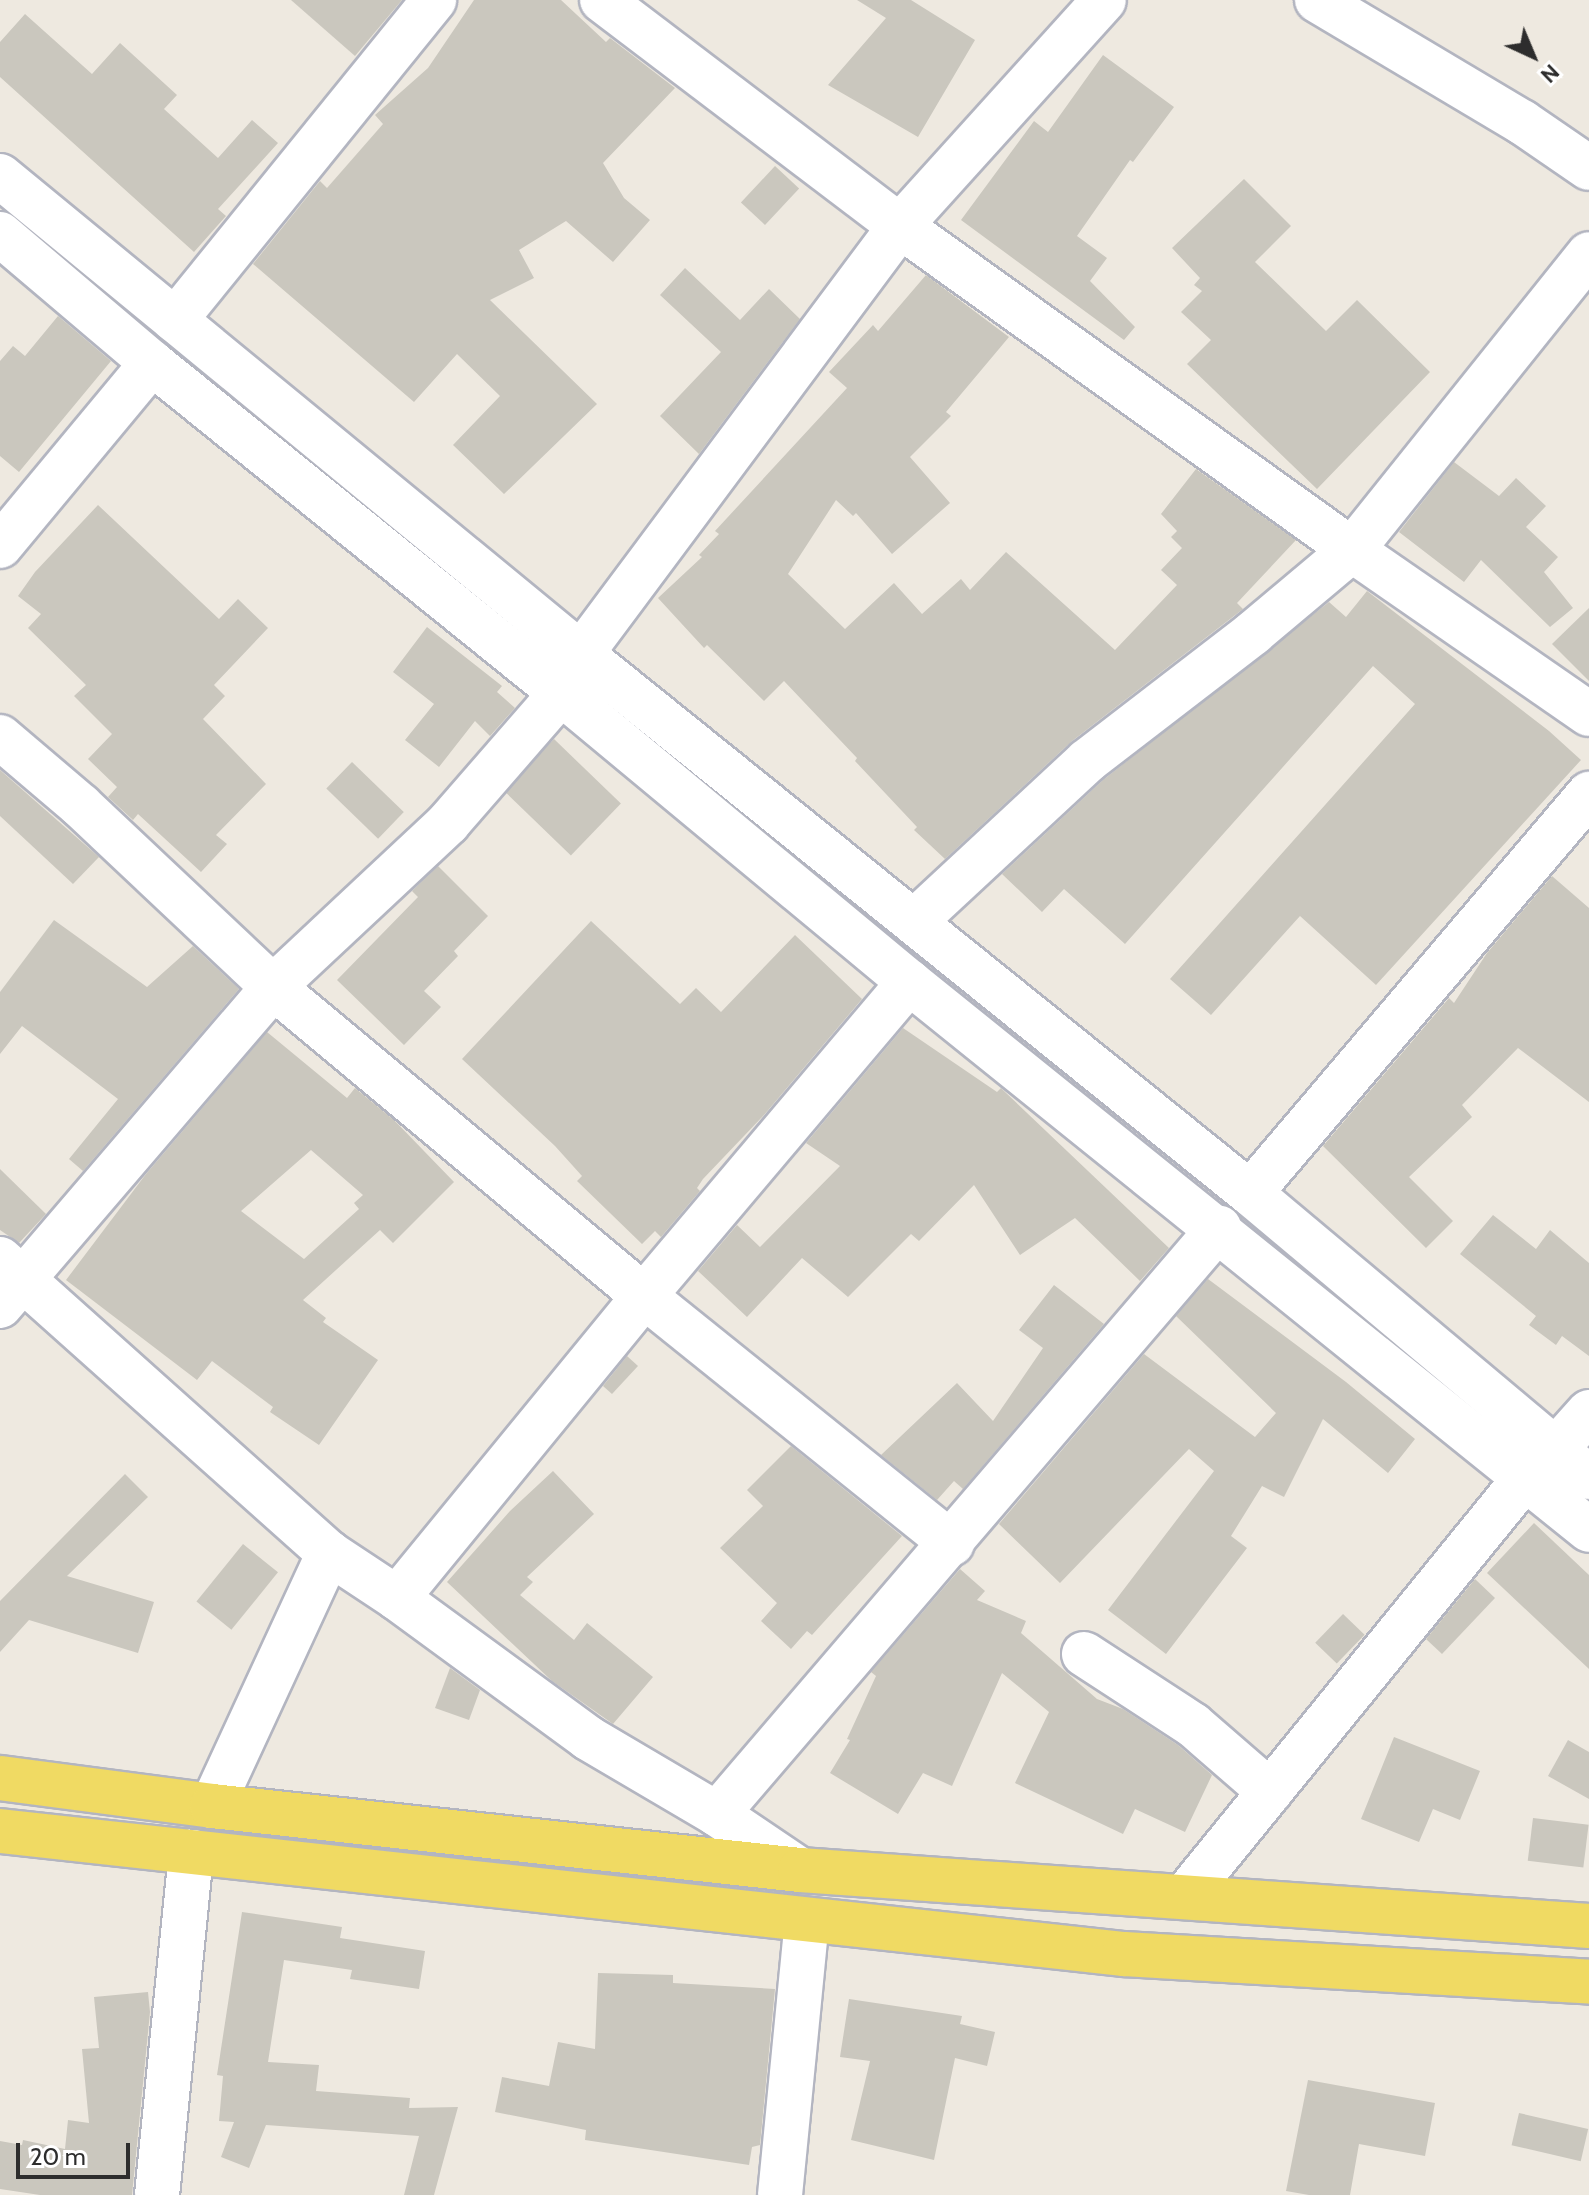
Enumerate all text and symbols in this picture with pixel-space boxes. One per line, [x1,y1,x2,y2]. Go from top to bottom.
north arrow [1493,16,1573,96]
text: N [1535,59,1565,89]
scale bar [20,2127,134,2177]
text: 20 m [30,2142,86,2171]

